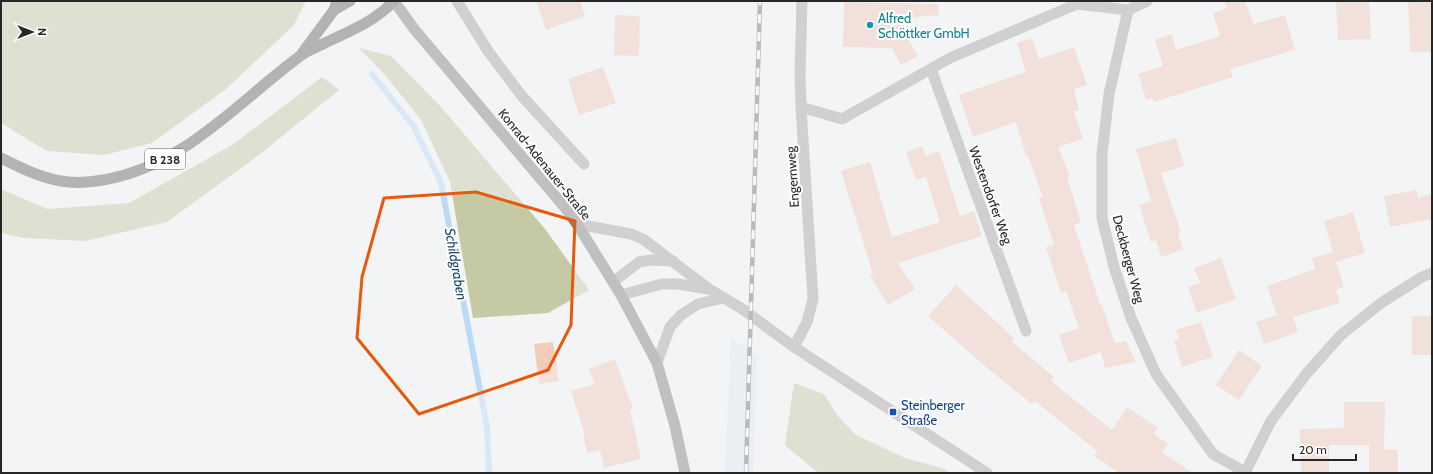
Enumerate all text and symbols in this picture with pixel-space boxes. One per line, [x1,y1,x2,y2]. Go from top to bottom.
place label: Alfred Schöttker GmbH [878,10,970,41]
north arrow [12,12,52,52]
marker: Alfred Schöttker GmbH [865,20,875,30]
text: N [35,28,49,36]
street label: Konrad-Adenauer-Straße [495,105,595,223]
street label: Westendorfer Weg [966,144,1016,247]
street label: Engernweg [782,145,802,208]
road number: B 238 [145,149,185,169]
street label: Deckberger Weg [1110,213,1149,305]
water label: Schildgraben [441,226,471,302]
place label: Steinberger Straße [901,397,965,428]
marker: Steinberger Straße [888,407,898,417]
scale bar [1293,436,1356,462]
text: 20 m [1299,442,1327,457]

